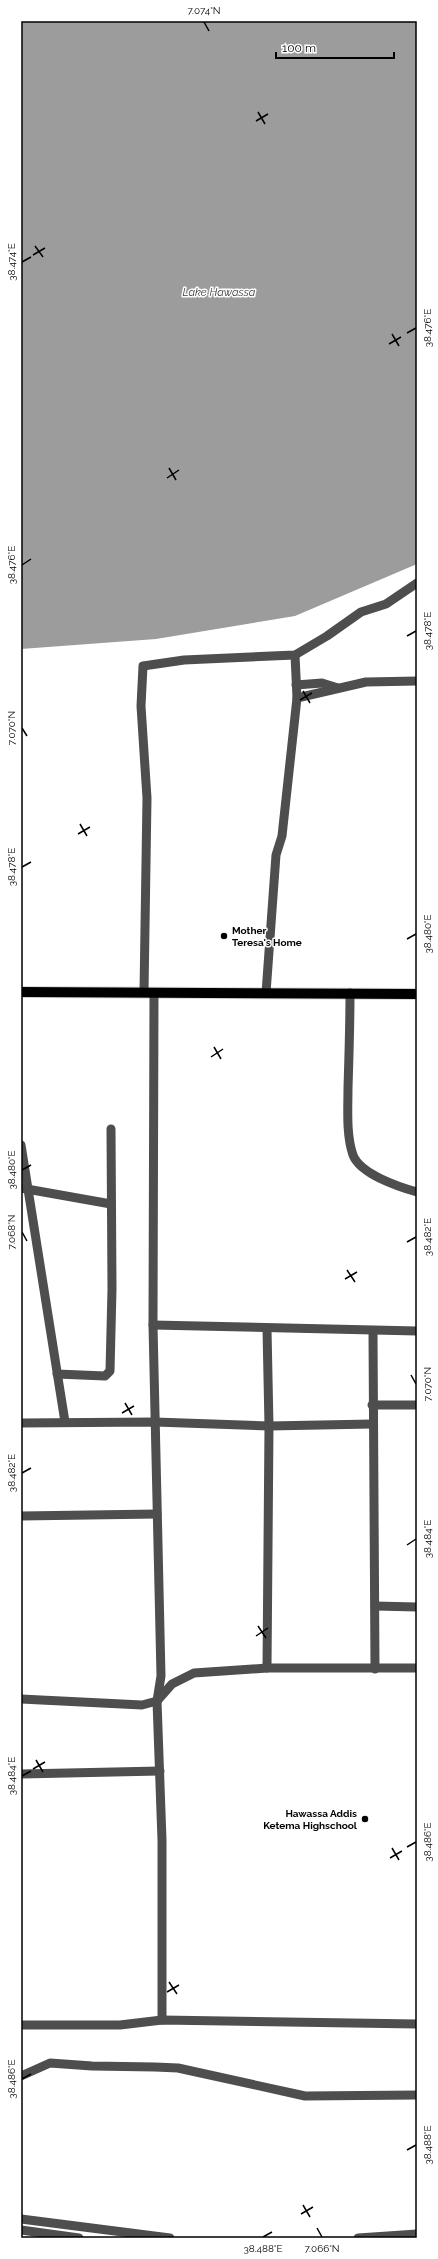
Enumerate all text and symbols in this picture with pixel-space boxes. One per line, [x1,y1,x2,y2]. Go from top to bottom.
text: 7.074°N [187,5,221,16]
scale bar [276,34,394,60]
text: 100 m [282,41,316,55]
text: 38.474°E [6,243,17,281]
water label: Lake Hawassa [183,286,256,299]
text: 38.476°E [422,309,433,347]
text: 38.476°E [6,546,17,584]
text: 38.478°E [422,612,433,650]
text: 7.070°N [6,711,17,745]
text: 38.478°E [6,848,17,886]
text: 38.480°E [422,914,433,954]
place label: Mother Teresa's Home [232,925,302,948]
marker: Mother Teresa's Home [219,931,229,941]
text: 38.480°E [6,1150,17,1190]
text: 7.068°N [6,1214,17,1250]
text: 38.482°E [422,1218,433,1256]
text: 7.070°N [422,1367,433,1401]
text: 38.482°E [6,1454,17,1492]
text: 38.484°E [422,1520,433,1558]
text: 38.484°E [6,1757,17,1795]
place label: Hawassa Addis Ketema Highschool [263,1808,358,1831]
marker: Hawassa Addis Ketema Highschool [360,1814,370,1824]
text: 38.486°E [422,1822,433,1862]
text: 38.486°E [6,2059,17,2099]
text: 38.488°E [422,2125,433,2165]
text: 38.488°E [243,2243,283,2254]
text: 7.066°N [304,2243,340,2254]

